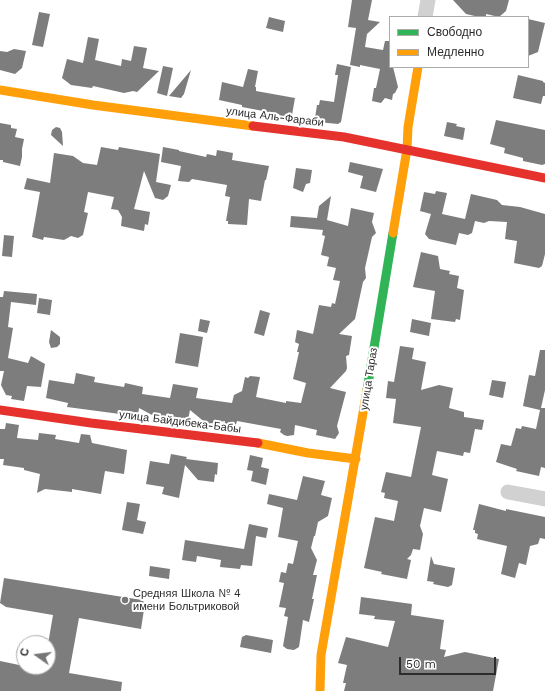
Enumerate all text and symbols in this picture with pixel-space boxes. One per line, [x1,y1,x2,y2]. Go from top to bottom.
legend [389,16,529,68]
text: Свободно [427,25,482,39]
text: Медленно [427,45,484,59]
street label: улица Аль-Фараби [225,104,325,130]
street label: улица Тараз [358,347,380,411]
street label: улица Байдибека-Бабы [118,408,242,436]
place label: Средняя Школа № 4 имени Больтриковой [133,587,241,613]
marker: Средняя Школа № 4 имени Больтриковой [120,595,130,605]
north arrow [16,635,56,675]
text: С [18,647,32,658]
scale bar [401,649,498,675]
text: 50 m [406,657,436,671]

